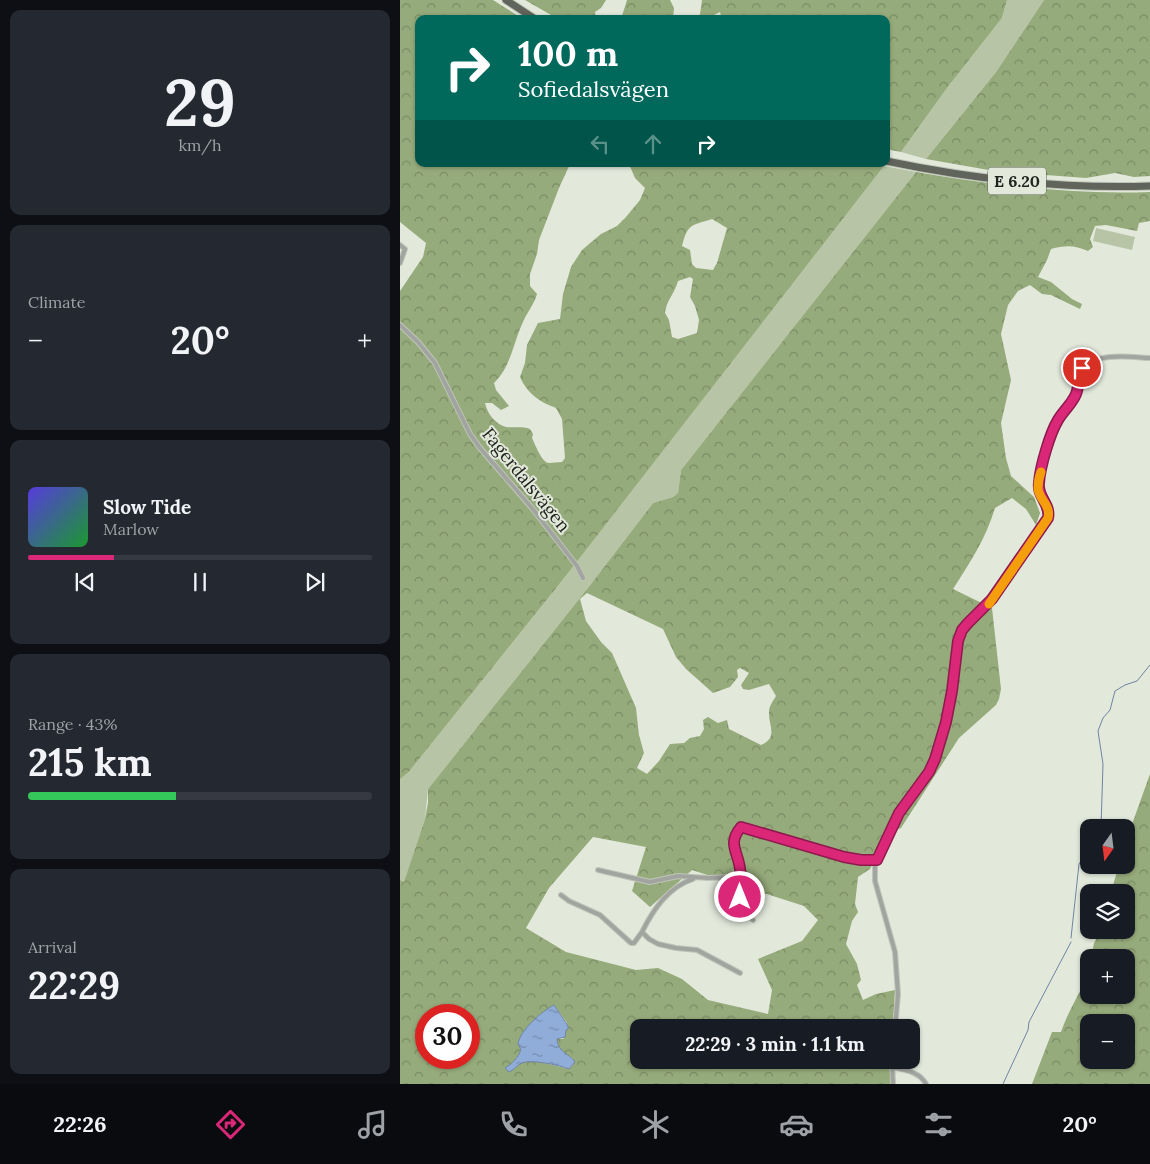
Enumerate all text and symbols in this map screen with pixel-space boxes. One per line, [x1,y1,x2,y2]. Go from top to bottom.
text: 100 m [518,31,618,76]
icon: right [435,35,500,100]
text: 29 [164,61,236,144]
text: Sofiedalsvägen [518,75,669,103]
icon: left [586,130,614,158]
icon: ahead [639,130,667,158]
icon: right [692,130,720,158]
text: km/h [178,135,222,155]
road number: E 6.20 [988,168,1046,195]
text: Climate [28,292,85,312]
text: 20° [171,316,229,364]
text: − [28,323,43,359]
text: + [357,323,372,359]
pin [1061,347,1103,389]
icon: arrive [1068,354,1096,382]
street label: Fagerdalsvägen [477,423,576,537]
text: Slow Tide [103,495,191,519]
text: Marlow [103,519,159,539]
icon: previous [71,568,99,596]
icon: pause [186,568,214,596]
icon: next [301,568,329,596]
text: Range · 43% [28,714,117,734]
text: 215 km [28,738,152,786]
north arrow [1080,819,1135,874]
map controls [1080,819,1135,1069]
position arrow [713,870,765,922]
button: layers [1080,884,1135,939]
text: Arrival [28,937,77,957]
button: + [1080,949,1135,1004]
text: 22:29 [28,961,120,1009]
speed limit sign: 30 [415,1004,480,1069]
button: − [1080,1014,1135,1069]
text: 22:29 · 3 min · 1.1 km [685,1032,865,1056]
icon: directions [213,1107,248,1142]
icon: music [355,1107,390,1142]
icon: phone [496,1107,531,1142]
icon: climate [638,1107,673,1142]
icon: car [779,1107,814,1142]
icon: filters [921,1107,956,1142]
text: 22:26 [53,1110,107,1138]
text: 20° [1063,1110,1097,1138]

